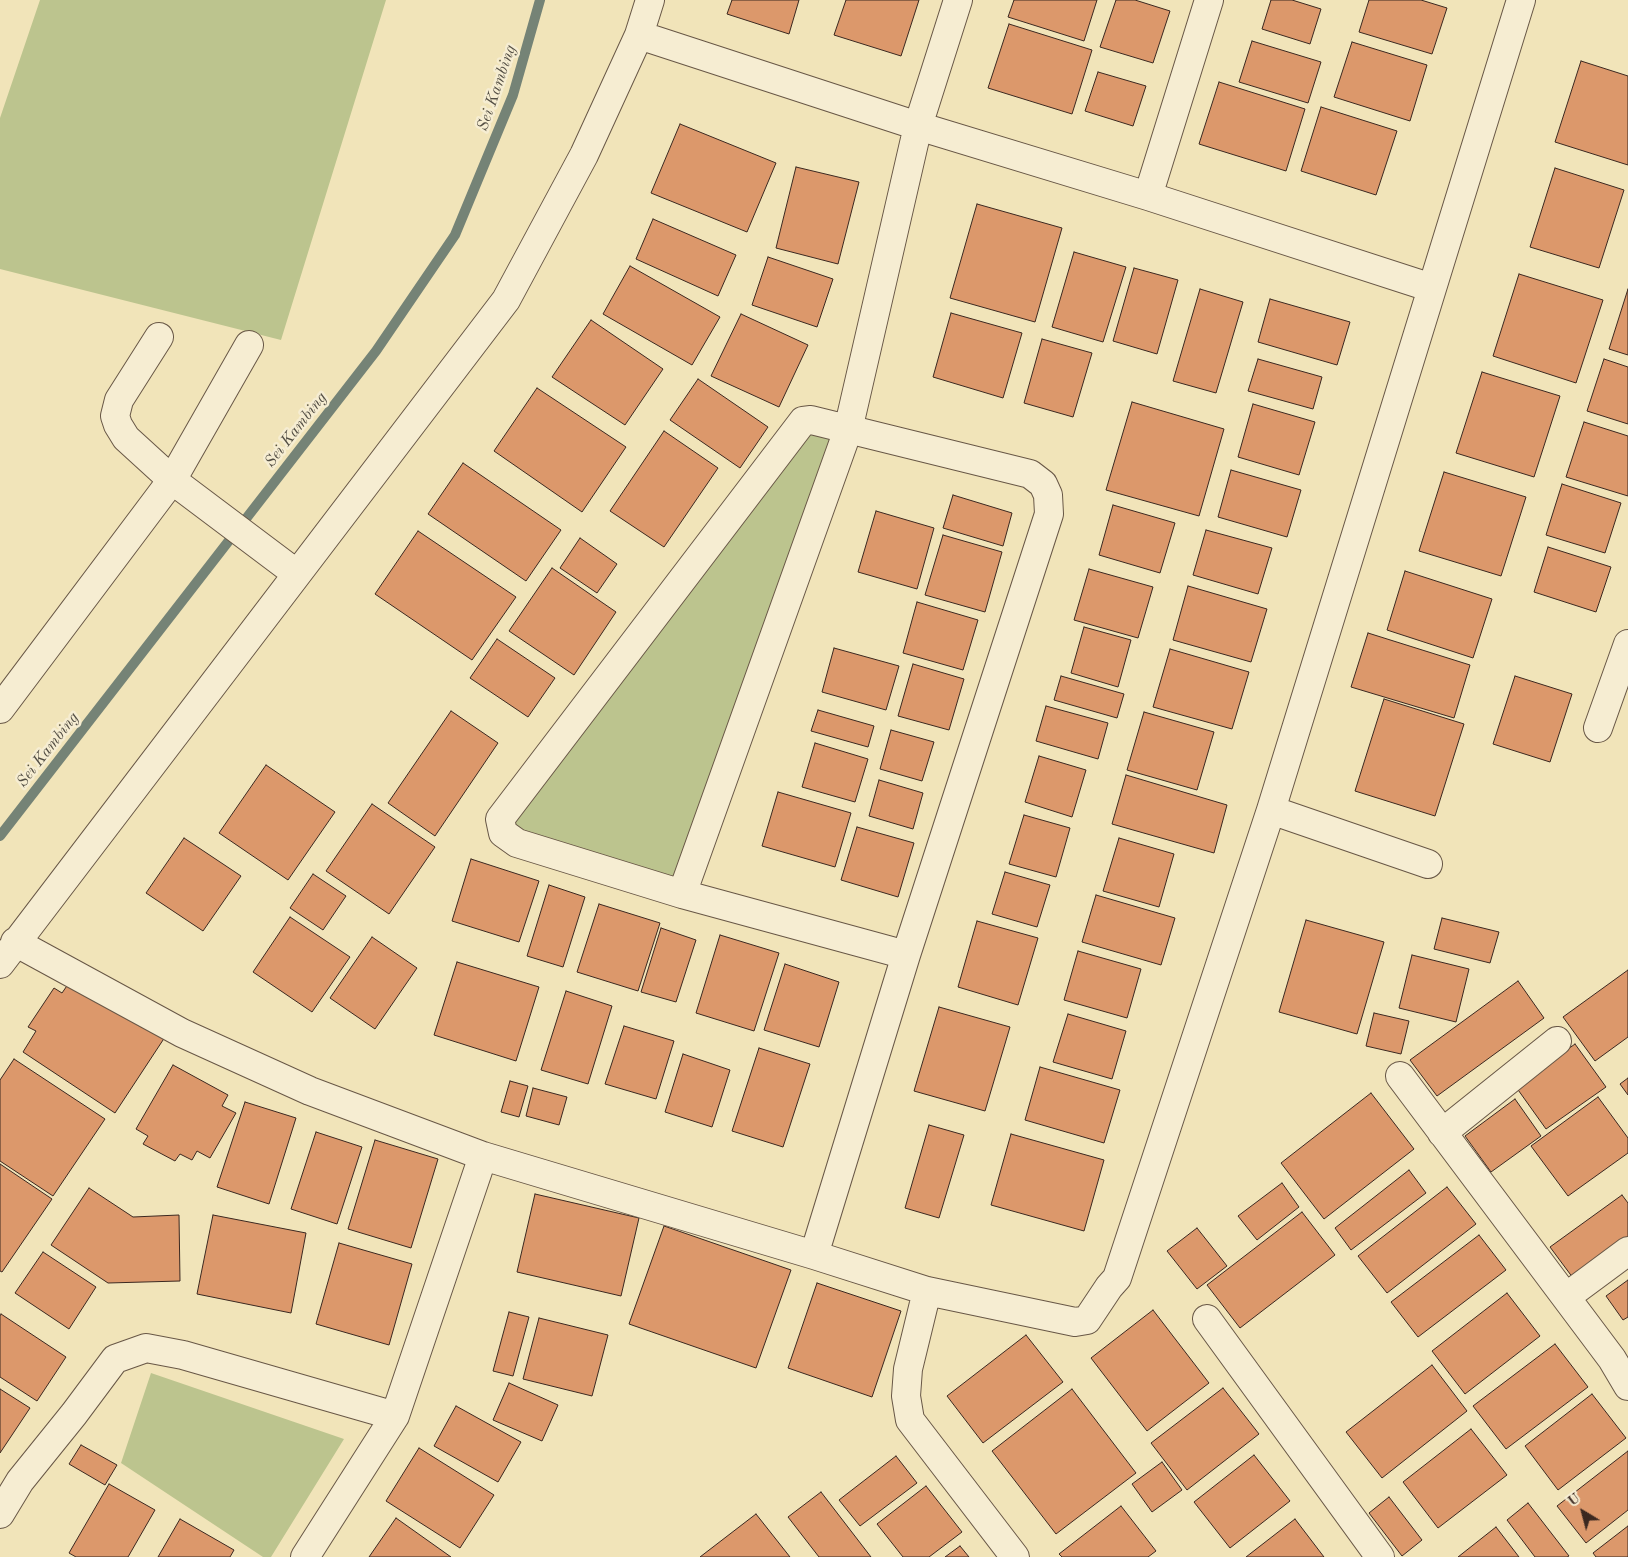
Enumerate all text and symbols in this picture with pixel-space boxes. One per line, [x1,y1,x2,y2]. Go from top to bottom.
water label: Sei Kambing [473,42,521,134]
water label: Sei Kambing [261,389,331,471]
water label: Sei Kambing [13,709,83,791]
north arrow [1558,1487,1608,1537]
text: U [1565,1491,1583,1509]

